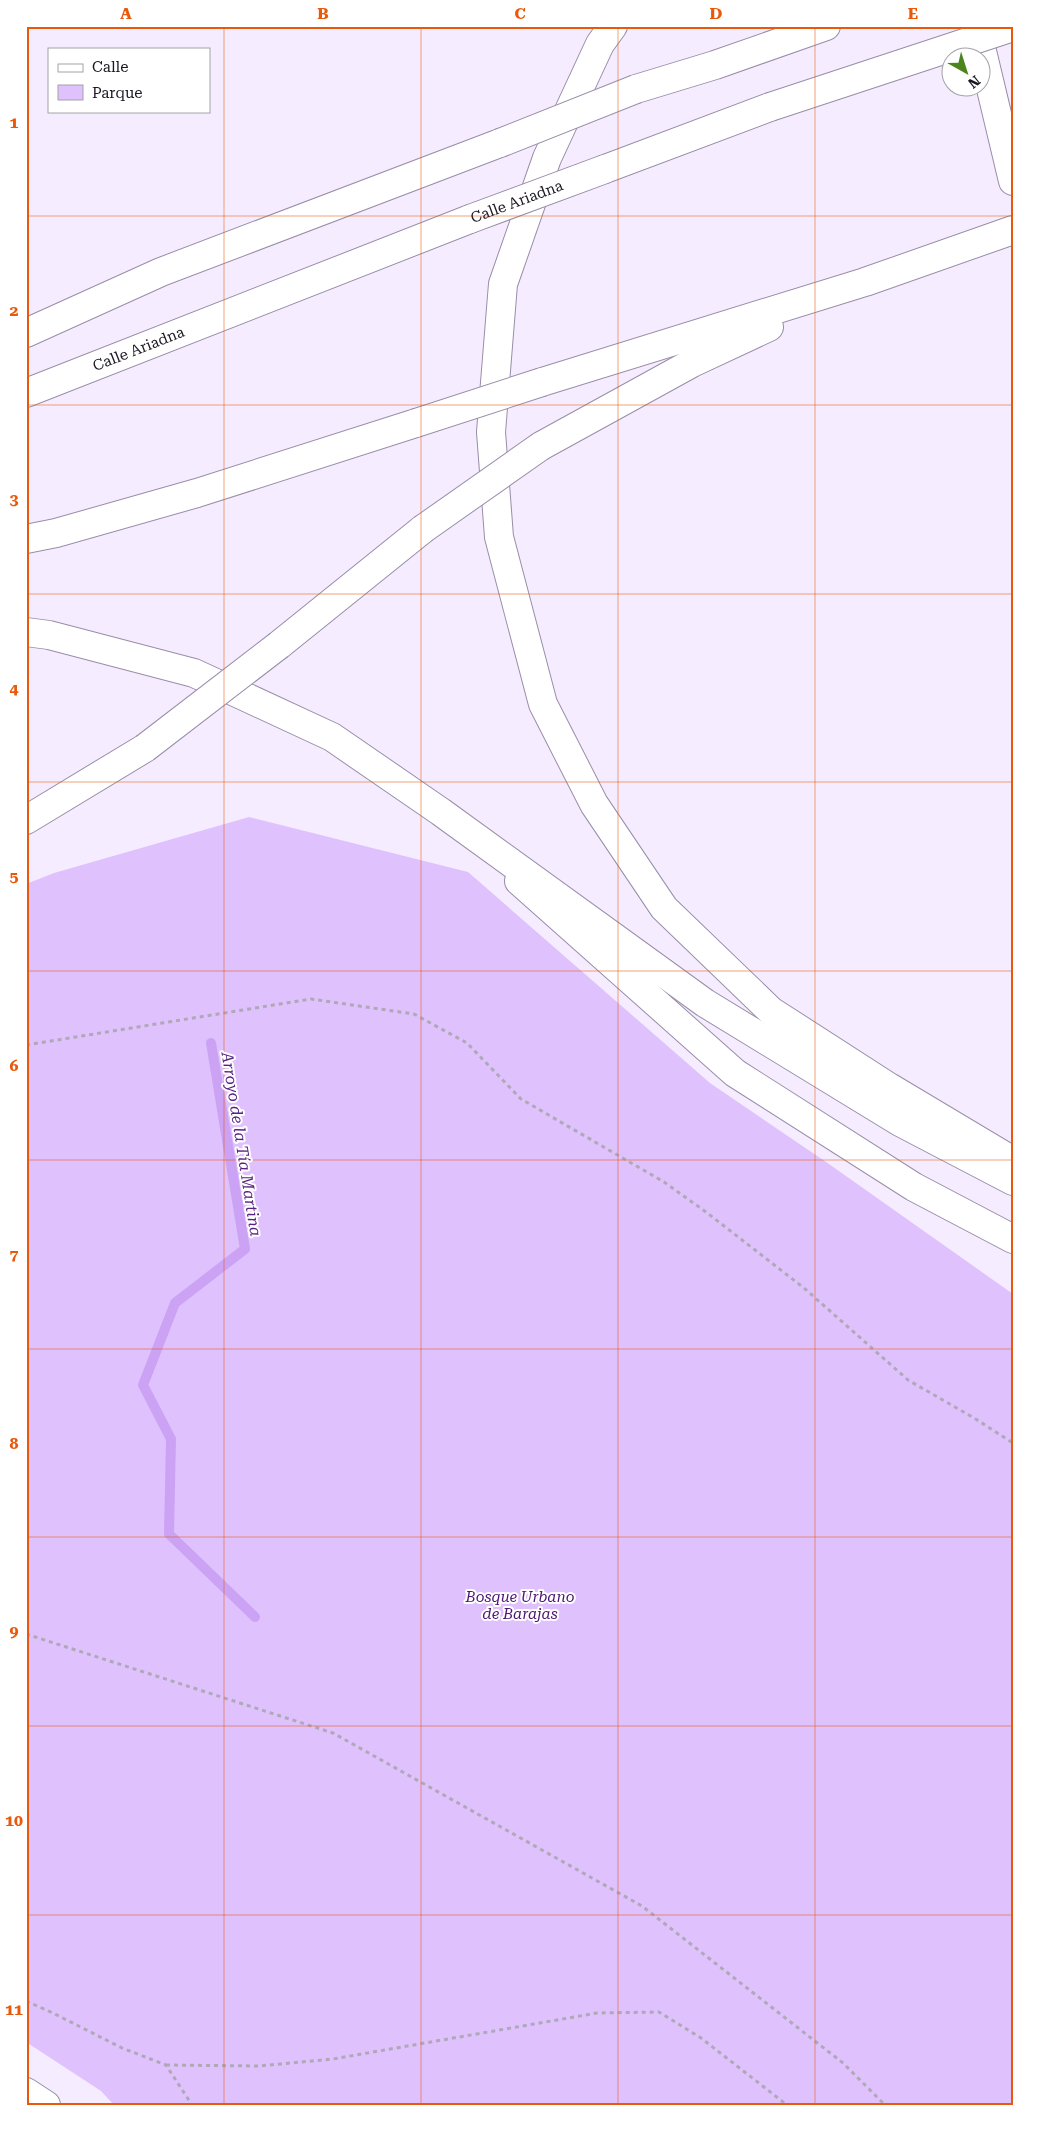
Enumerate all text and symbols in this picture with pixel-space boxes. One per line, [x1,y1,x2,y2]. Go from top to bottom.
text: A [120,4,132,23]
text: B [317,4,329,23]
text: C [514,4,526,23]
text: D [710,4,723,23]
text: E [908,4,918,23]
legend [48,48,210,112]
north arrow [942,48,992,98]
text: Calle [92,58,128,76]
text: N [965,72,983,92]
text: Parque [92,84,143,102]
text: 1 [10,113,19,132]
street label: Calle Ariadna [468,176,566,227]
text: 2 [10,301,19,320]
street label: Calle Ariadna [90,323,187,375]
text: 3 [10,490,19,509]
text: 4 [10,679,19,698]
text: 5 [10,867,19,886]
water label: Arroyo de la Tía Martina [217,1050,266,1238]
text: 6 [10,1056,19,1075]
text: 7 [10,1245,19,1264]
text: 8 [10,1434,19,1453]
park label: Bosque Urbano de Barajas [465,1588,575,1623]
text: 9 [10,1622,19,1641]
text: 10 [5,1811,23,1830]
text: 11 [5,2000,23,2019]

